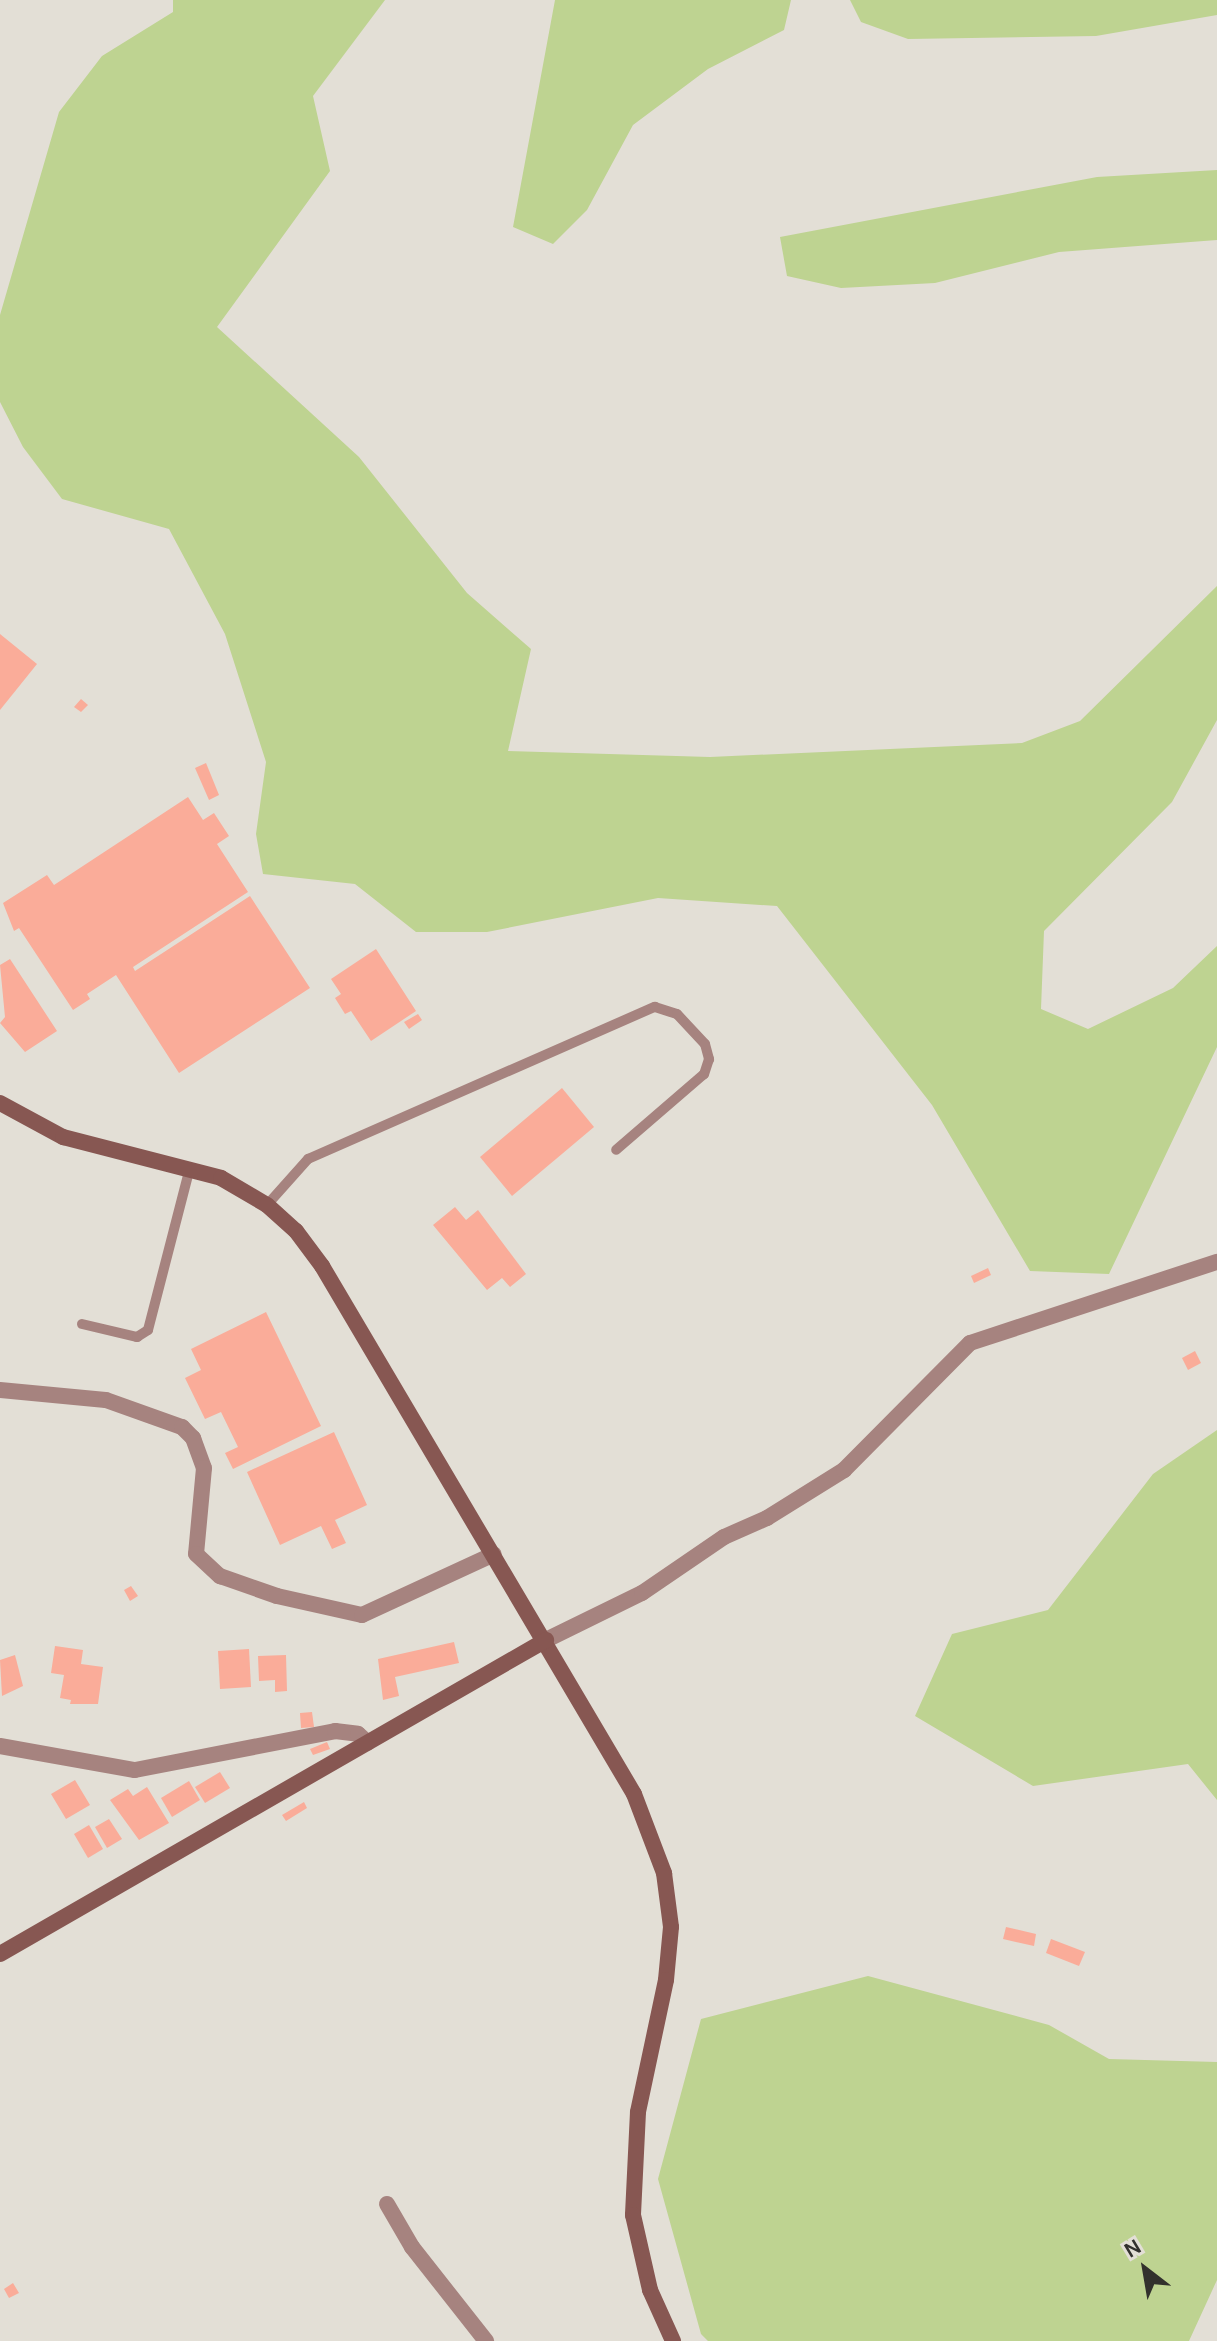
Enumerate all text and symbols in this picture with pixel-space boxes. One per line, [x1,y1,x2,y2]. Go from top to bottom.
north arrow [1105,2229,1185,2309]
text: N [1119,2233,1146,2264]

